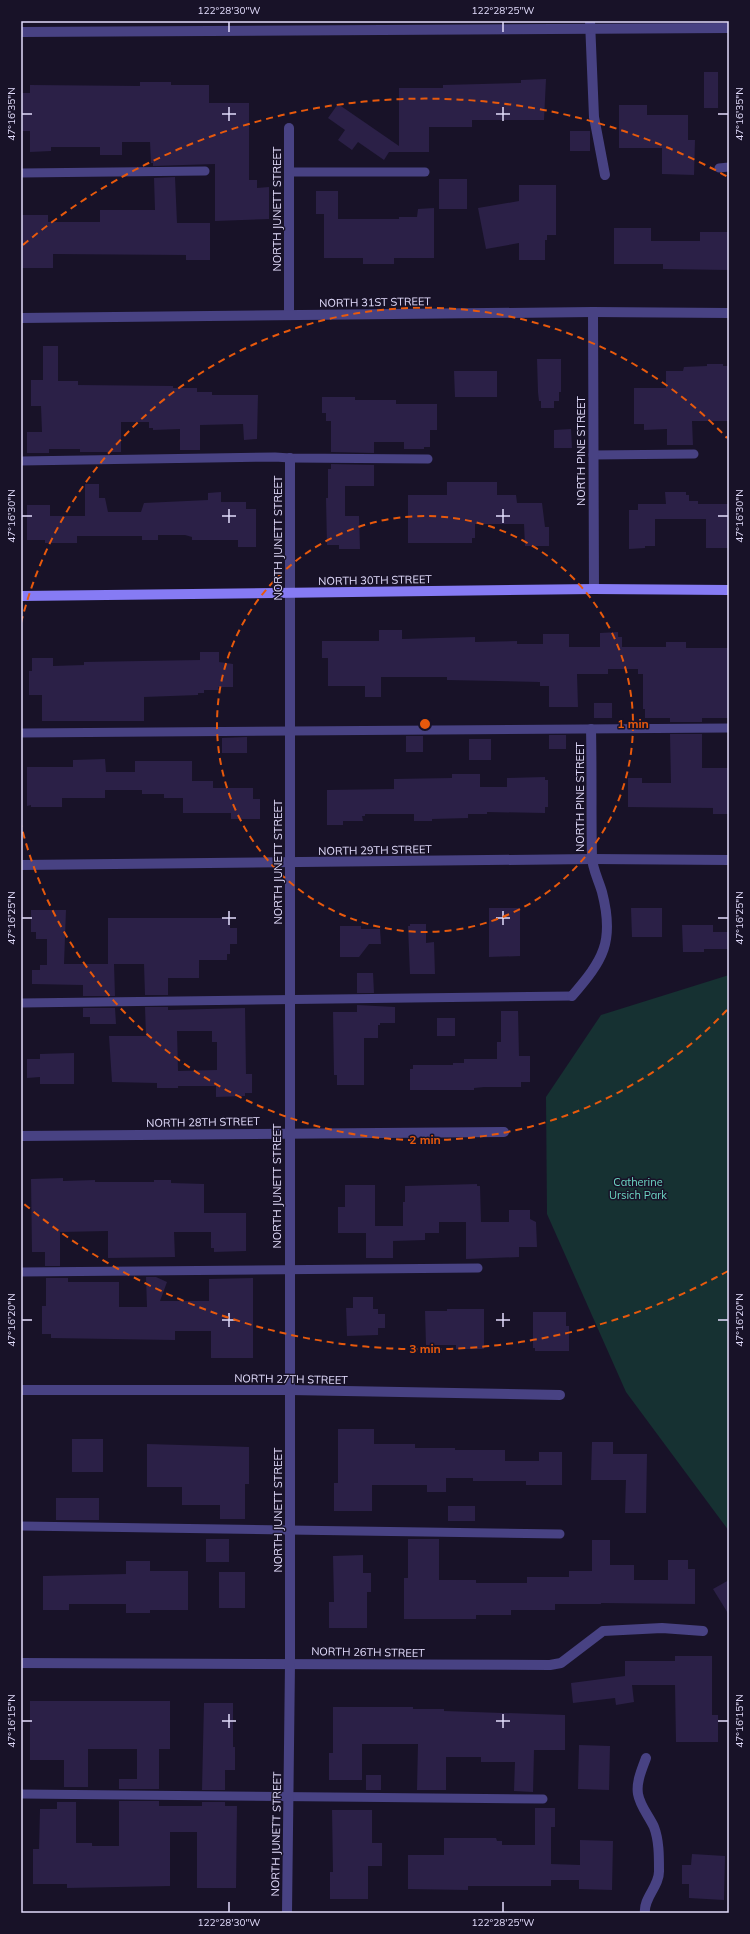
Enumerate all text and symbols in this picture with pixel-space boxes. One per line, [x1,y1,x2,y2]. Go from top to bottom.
text: 122°28'30"W [198,4,260,17]
text: 122°28'25"W [472,4,534,17]
text: 47°16'35"N [5,87,18,141]
text: 47°16'35"N [733,87,746,141]
street label: NORTH JUNETT STREET [270,146,284,271]
street label: NORTH 31ST STREET [319,294,431,310]
street label: NORTH PINE STREET [574,396,588,506]
street label: NORTH JUNETT STREET [271,475,285,600]
text: 47°16'30"N [5,489,18,543]
text: 47°16'30"N [733,489,746,543]
street label: NORTH 30TH STREET [318,572,432,588]
text: 1 min [617,716,649,731]
centre of rings [418,717,432,731]
street label: NORTH PINE STREET [573,742,587,852]
street label: NORTH JUNETT STREET [271,799,285,924]
street label: NORTH 29TH STREET [318,842,432,858]
text: 47°16'25"N [5,891,18,945]
text: 47°16'25"N [733,891,746,945]
street label: NORTH 28TH STREET [146,1114,260,1130]
street label: NORTH JUNETT STREET [270,1123,284,1248]
text: 2 min [409,1132,441,1147]
park label: Catherine Ursich Park [609,1175,667,1202]
text: 47°16'20"N [5,1293,18,1347]
text: 47°16'20"N [733,1293,746,1347]
text: 3 min [409,1341,441,1356]
street label: NORTH 27TH STREET [234,1371,348,1387]
street label: NORTH JUNETT STREET [271,1447,285,1572]
street label: NORTH 26TH STREET [311,1644,425,1660]
text: 47°16'15"N [5,1694,18,1748]
text: 47°16'15"N [733,1694,746,1748]
street label: NORTH JUNETT STREET [268,1771,284,1897]
text: 122°28'30"W [198,1916,260,1929]
text: 122°28'25"W [472,1916,534,1929]

